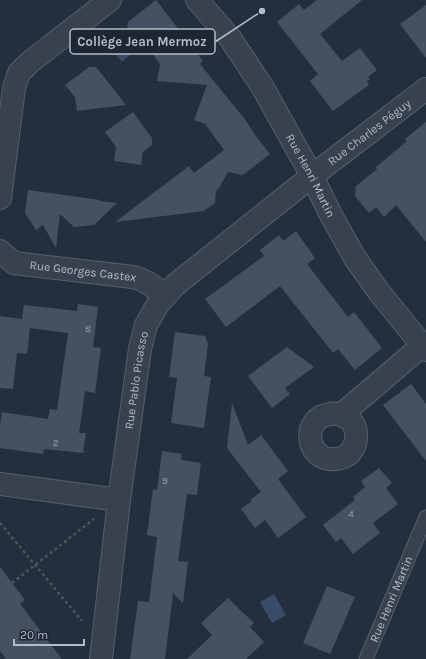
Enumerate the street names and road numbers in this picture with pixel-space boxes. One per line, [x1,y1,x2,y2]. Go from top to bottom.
street label: Rue Charles Péguy [325,96,414,168]
street label: Rue Henri Martin [283,131,338,220]
street label: Rue Georges Castex [29,258,138,285]
street label: Rue Pablo Picasso [122,330,151,430]
street label: Rue Henri Martin [367,554,416,644]

